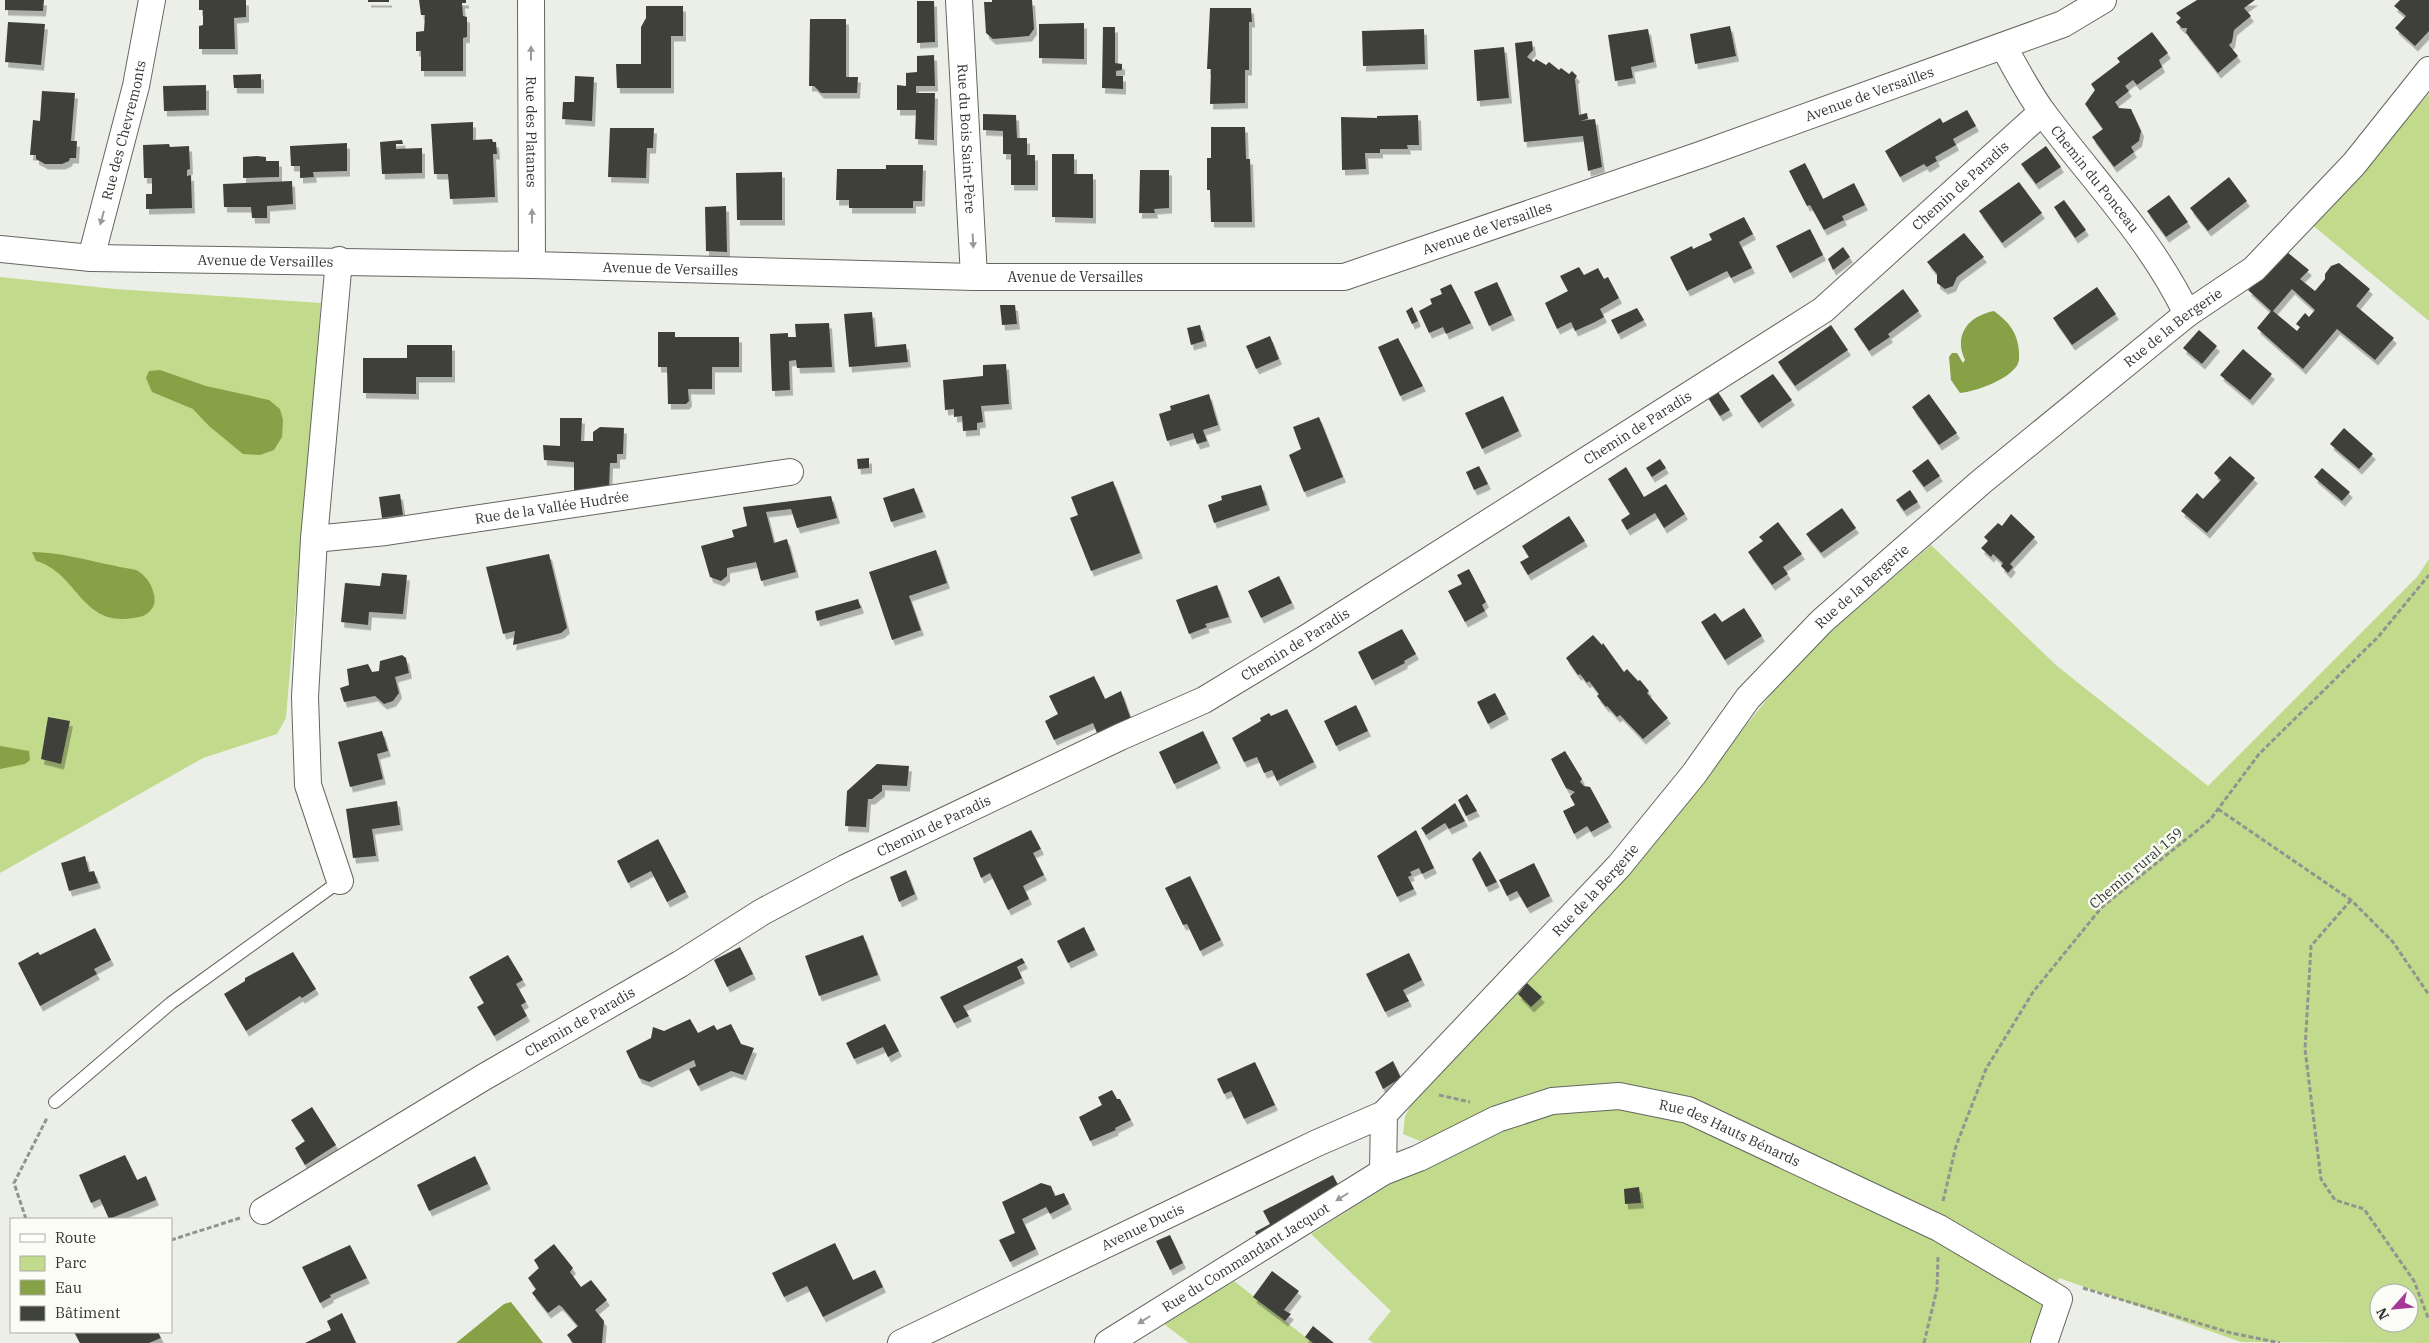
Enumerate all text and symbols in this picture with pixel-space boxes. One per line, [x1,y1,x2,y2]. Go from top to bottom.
one-way arrow [527,45,535,61]
street label: Rue des Chevremonts [98,59,150,202]
street label: Avenue de Versailles [1802,62,1936,125]
street label: Rue du Bois Saint-Père [953,63,980,214]
street label: Rue des Platanes [522,76,541,188]
street label: Chemin du Ponceau [2047,122,2143,236]
street label: Chemin de Paradis [1908,137,2013,234]
street label: Avenue de Versailles [1420,197,1554,258]
one-way arrow [528,208,536,224]
one-way arrow [98,210,106,226]
one-way arrow [969,233,977,249]
street label: Avenue de Versailles [198,251,334,271]
street label: Avenue de Versailles [602,258,739,280]
street label: Avenue de Versailles [1007,268,1143,286]
street label: Rue de la Bergerie [2120,284,2226,371]
street label: Chemin de Paradis [1580,387,1695,469]
street label: Rue de la Vallée Hudrée [474,487,630,528]
street label: Rue de la Bergerie [1811,540,1913,632]
street label: Chemin de Paradis [1238,604,1353,685]
street label: Chemin de Paradis [874,791,994,861]
street label: Chemin rural 159 [2085,824,2187,912]
street label: Rue de la Bergerie [1548,840,1642,940]
street label: Chemin de Paradis [521,983,638,1061]
street label: Rue des Hauts Bénards [1658,1095,1803,1171]
one-way arrow [1335,1193,1348,1202]
street label: Avenue Ducis [1098,1199,1187,1254]
street label: Rue du Commandant Jacquot [1159,1199,1333,1316]
legend [10,1218,172,1333]
text: Route [55,1228,96,1247]
text: Parc [55,1253,87,1272]
text: Eau [55,1278,82,1297]
north arrow [2369,1283,2419,1333]
text: Bâtiment [55,1303,120,1322]
text: N [2372,1305,2393,1323]
one-way arrow [1138,1316,1151,1325]

